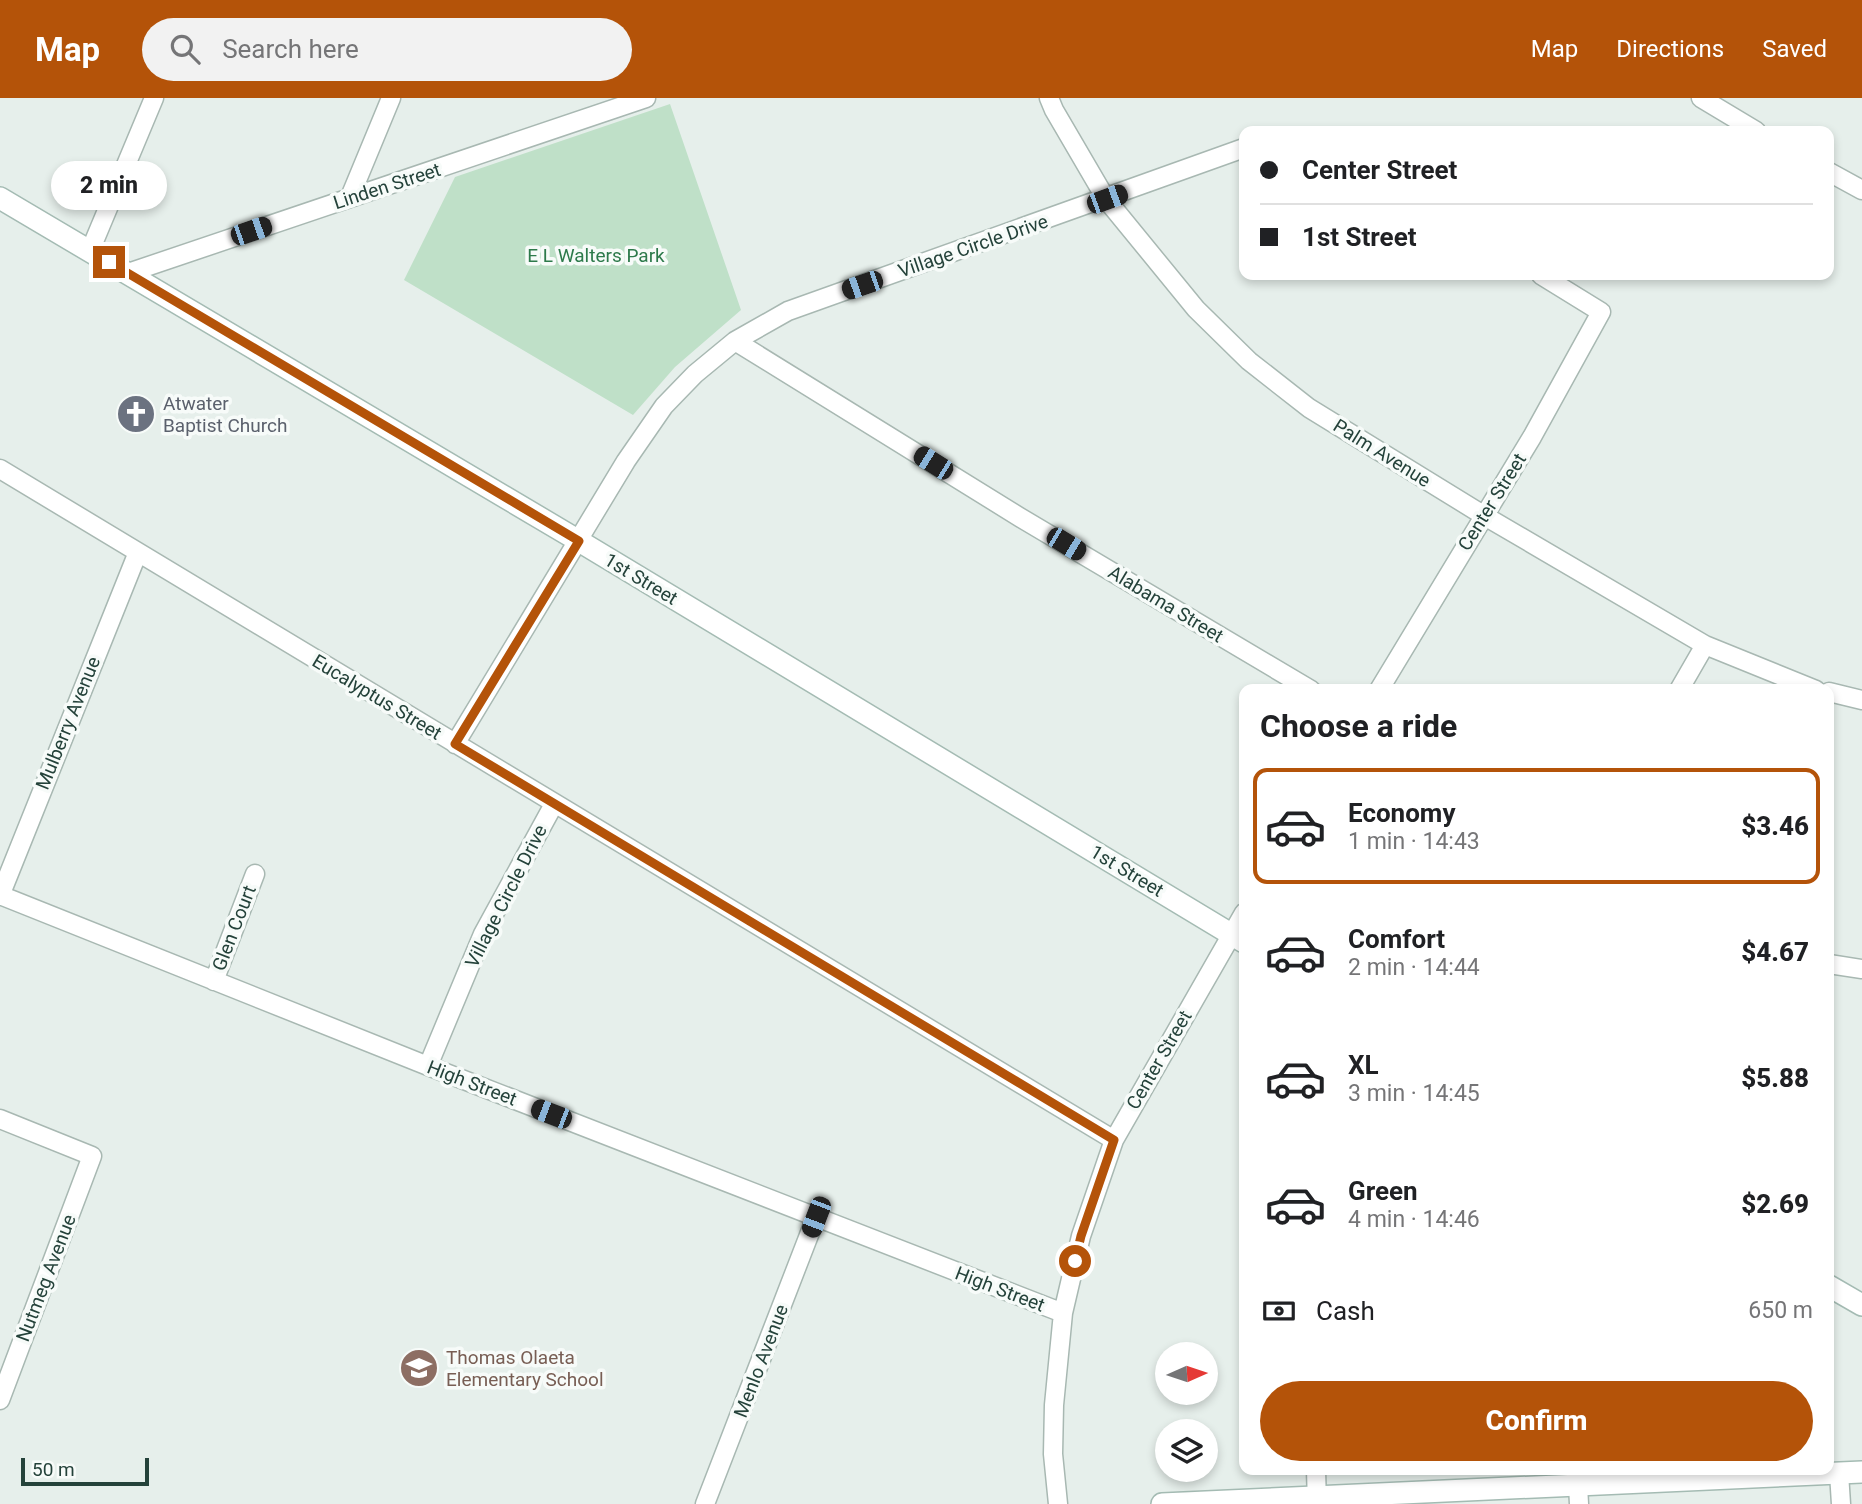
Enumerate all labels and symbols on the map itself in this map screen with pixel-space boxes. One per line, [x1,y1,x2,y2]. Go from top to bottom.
street label: Linden Street [330,158,444,214]
callout: 2 min [51,160,167,209]
car [1084,182,1131,216]
street label: Village Circle Drive [895,210,1051,282]
car [228,214,275,248]
park label: E L Walters Park [527,244,665,267]
route end [93,246,125,278]
car [839,268,886,302]
place label: Atwater Baptist Church [163,392,287,437]
church icon: Atwater Baptist Church [115,393,157,435]
street label: Palm Avenue [1329,414,1435,492]
car [910,443,957,483]
street label: Center Street [1453,449,1531,555]
car [1043,524,1090,564]
street label: 1st Street [600,548,682,610]
street label: Alabama Street [1104,561,1228,647]
street label: Eucalyptus Street [308,649,446,745]
street label: Mulberry Avenue [31,653,105,793]
street label: Village Circle Drive [460,821,552,971]
street label: 1st Street [1086,840,1168,902]
street label: Glen Court [207,882,261,974]
street label: Center Street [1121,1006,1197,1114]
street label: High Street [424,1055,520,1111]
car [528,1097,575,1131]
car [799,1194,834,1240]
street label: Nutmeg Avenue [11,1211,81,1345]
route start [1059,1245,1091,1277]
street label: High Street [952,1261,1048,1317]
street label: Menlo Avenue [729,1301,793,1421]
north arrow [1155,1342,1218,1405]
place label: Thomas Olaeta Elementary School [446,1346,604,1391]
school or university icon: Thomas Olaeta Elementary School [398,1347,440,1389]
scale bar [21,1455,149,1487]

